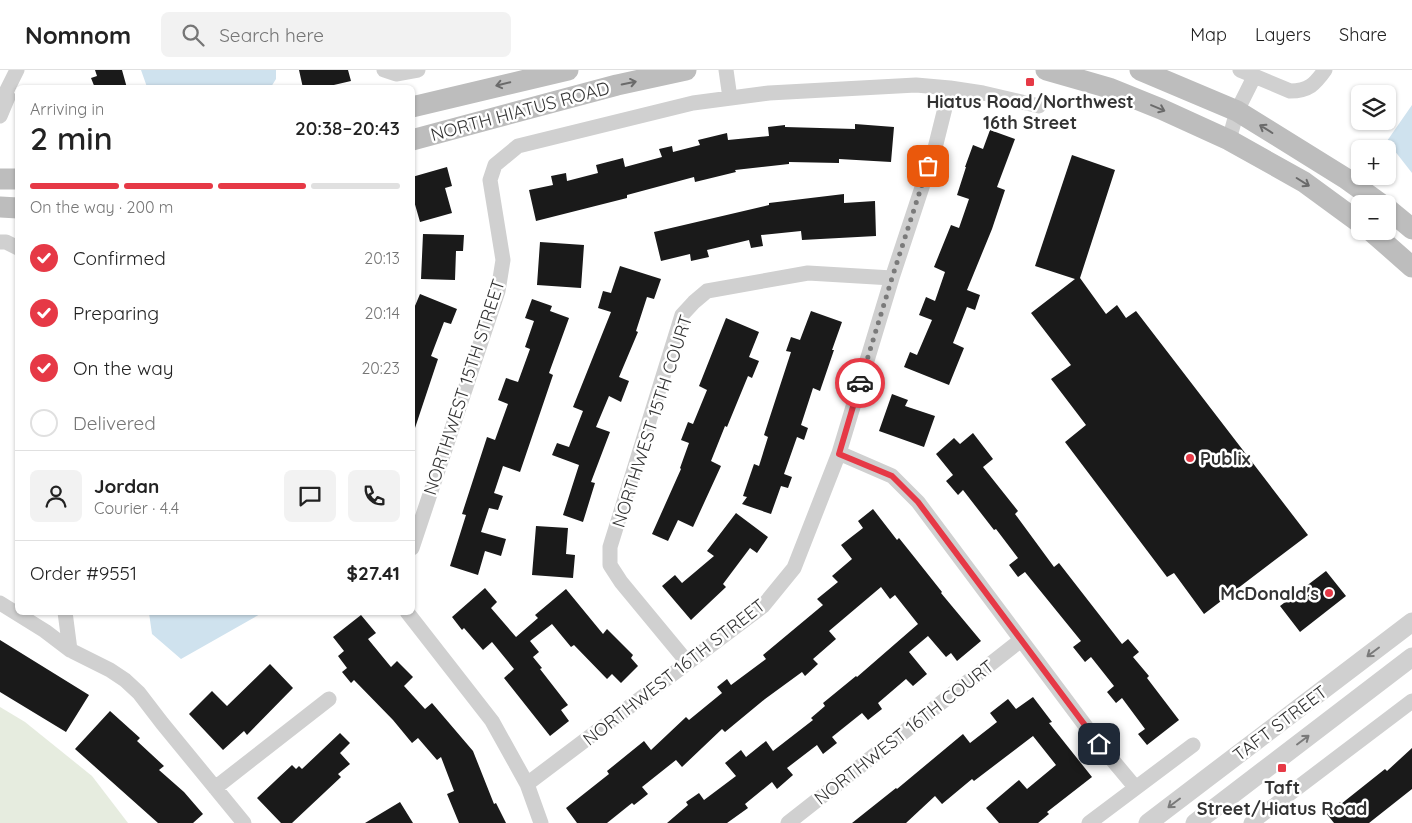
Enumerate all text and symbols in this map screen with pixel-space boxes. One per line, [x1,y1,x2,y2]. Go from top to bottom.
search box [161,12,511,57]
text: Nomnom [25,20,131,50]
icon: search [179,21,207,49]
text: Search here [219,23,324,47]
text: Map [1190,23,1227,46]
text: Layers [1255,23,1311,46]
text: Share [1339,23,1387,46]
street label: NORTH HIATUS ROAD [428,76,612,146]
marker: Hiatus Road/Northwest 16th Street [1024,76,1036,88]
one-way arrow [620,78,636,87]
one-way arrow [496,80,512,89]
map controls [1351,85,1396,240]
button: layers [1351,85,1396,130]
place label: Hiatus Road/Northwest 16th Street [926,90,1134,134]
text: Arriving in [30,99,104,119]
one-way arrow [1150,103,1165,113]
text: 20:38–20:43 [295,116,400,140]
text: 2 min [30,118,113,158]
one-way arrow [1260,124,1274,134]
button: + [1351,140,1396,185]
pin [907,145,949,187]
icon: bag [914,152,942,180]
one-way arrow [1295,177,1309,187]
button: − [1351,195,1396,240]
text: On the way · 200 m [30,197,173,217]
icon: check [30,244,58,272]
text: Confirmed [73,246,166,270]
text: 20:13 [364,248,400,268]
street label: NORTHWEST 15TH STREET [418,276,510,498]
icon: check [30,299,58,327]
text: Preparing [73,301,159,325]
text: 20:14 [365,303,400,323]
street label: NORTHWEST 15TH COURT [607,312,697,530]
icon: check [30,354,58,382]
text: On the way [73,356,174,380]
text: 20:23 [361,358,400,378]
courier [835,358,885,408]
icon: car [846,369,874,397]
text: Delivered [73,411,156,435]
place label: Publix [1200,447,1251,470]
marker: Publix [1184,452,1196,464]
button: person [30,470,82,522]
button: chat [284,470,336,522]
button: phone [348,470,400,522]
text: Jordan [94,474,159,498]
text: Courier · 4.4 [94,498,179,518]
text: Order #9551 [30,561,137,585]
text: $27.41 [347,561,400,585]
place label: McDonald's [1220,582,1319,605]
marker: McDonald's [1323,587,1335,599]
street label: NORTHWEST 16TH STREET [578,593,770,750]
one-way arrow [1367,646,1380,657]
street label: NORTHWEST 16TH COURT [809,654,999,809]
street label: TAFT STREET [1228,680,1332,766]
pin [1078,723,1120,765]
icon: home [1085,730,1113,758]
one-way arrow [1296,735,1310,745]
marker: Taft Street/Hiatus Road [1276,762,1288,774]
place label: Taft Street/Hiatus Road [1197,776,1367,820]
one-way arrow [1167,798,1181,808]

